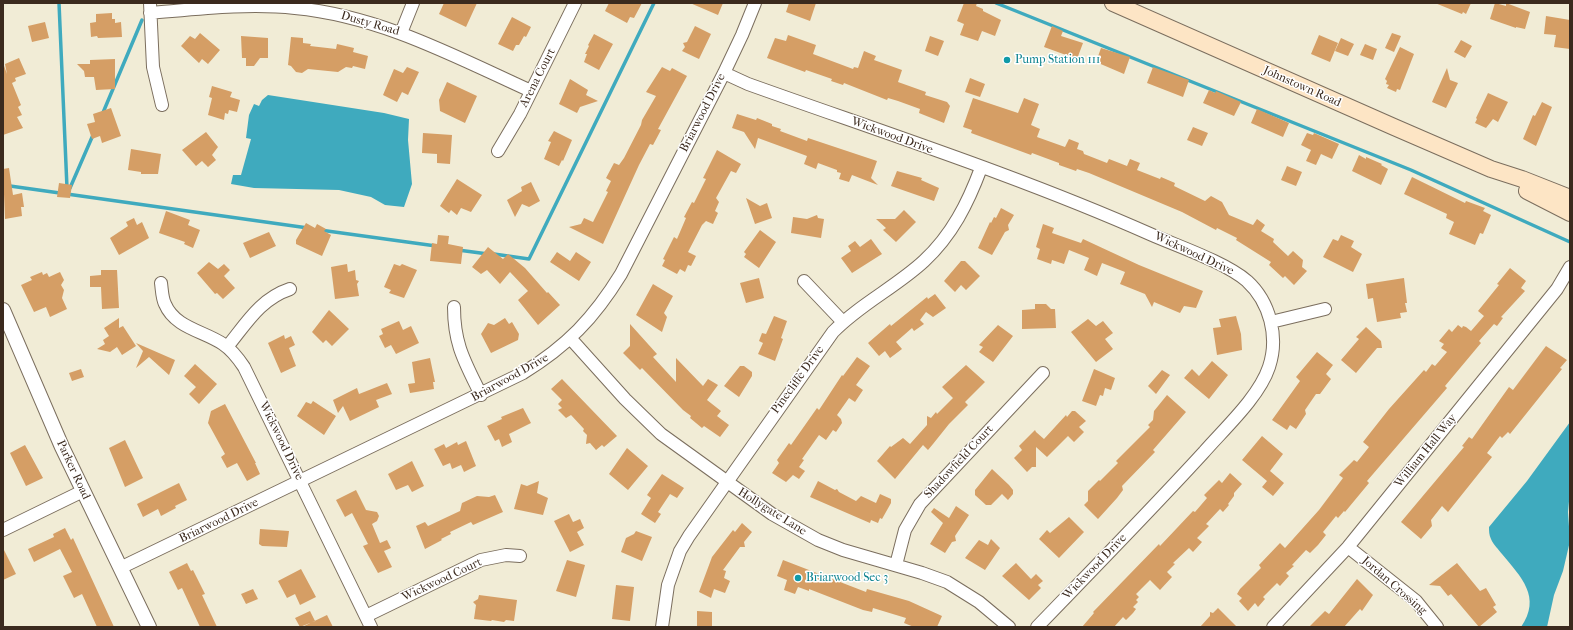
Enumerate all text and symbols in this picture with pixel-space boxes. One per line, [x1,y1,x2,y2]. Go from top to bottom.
street label: Dusty Road [339,9,401,39]
street label: Arena Court [517,46,559,110]
place label: Pump Station 111 [1015,53,1100,67]
marker: Pump Station 111 [1002,55,1012,65]
street label: Johnstown Road [1261,63,1343,111]
street label: Briarwood Drive [677,71,729,155]
street label: Wickwood Drive [849,115,935,157]
street label: Wickwood Drive [1152,229,1236,279]
street label: Pinecliffe Drive [768,343,828,417]
street label: Briarwood Drive [469,351,551,405]
street label: Wickwood Drive [256,399,306,483]
street label: William Hall Way [1392,411,1460,491]
street label: Shadowfield Court [921,422,997,502]
street label: Parker Road [53,438,93,502]
street label: Hollygate Lane [735,485,809,539]
street label: Briarwood Drive [177,496,261,546]
street label: Wickwood Drive [1060,531,1130,603]
street label: Jordan Crossing [1358,554,1430,618]
street label: Wickwood Court [400,555,484,605]
place label: Briarwood Sec 3 [806,571,888,585]
marker: Briarwood Sec 3 [793,573,803,583]

